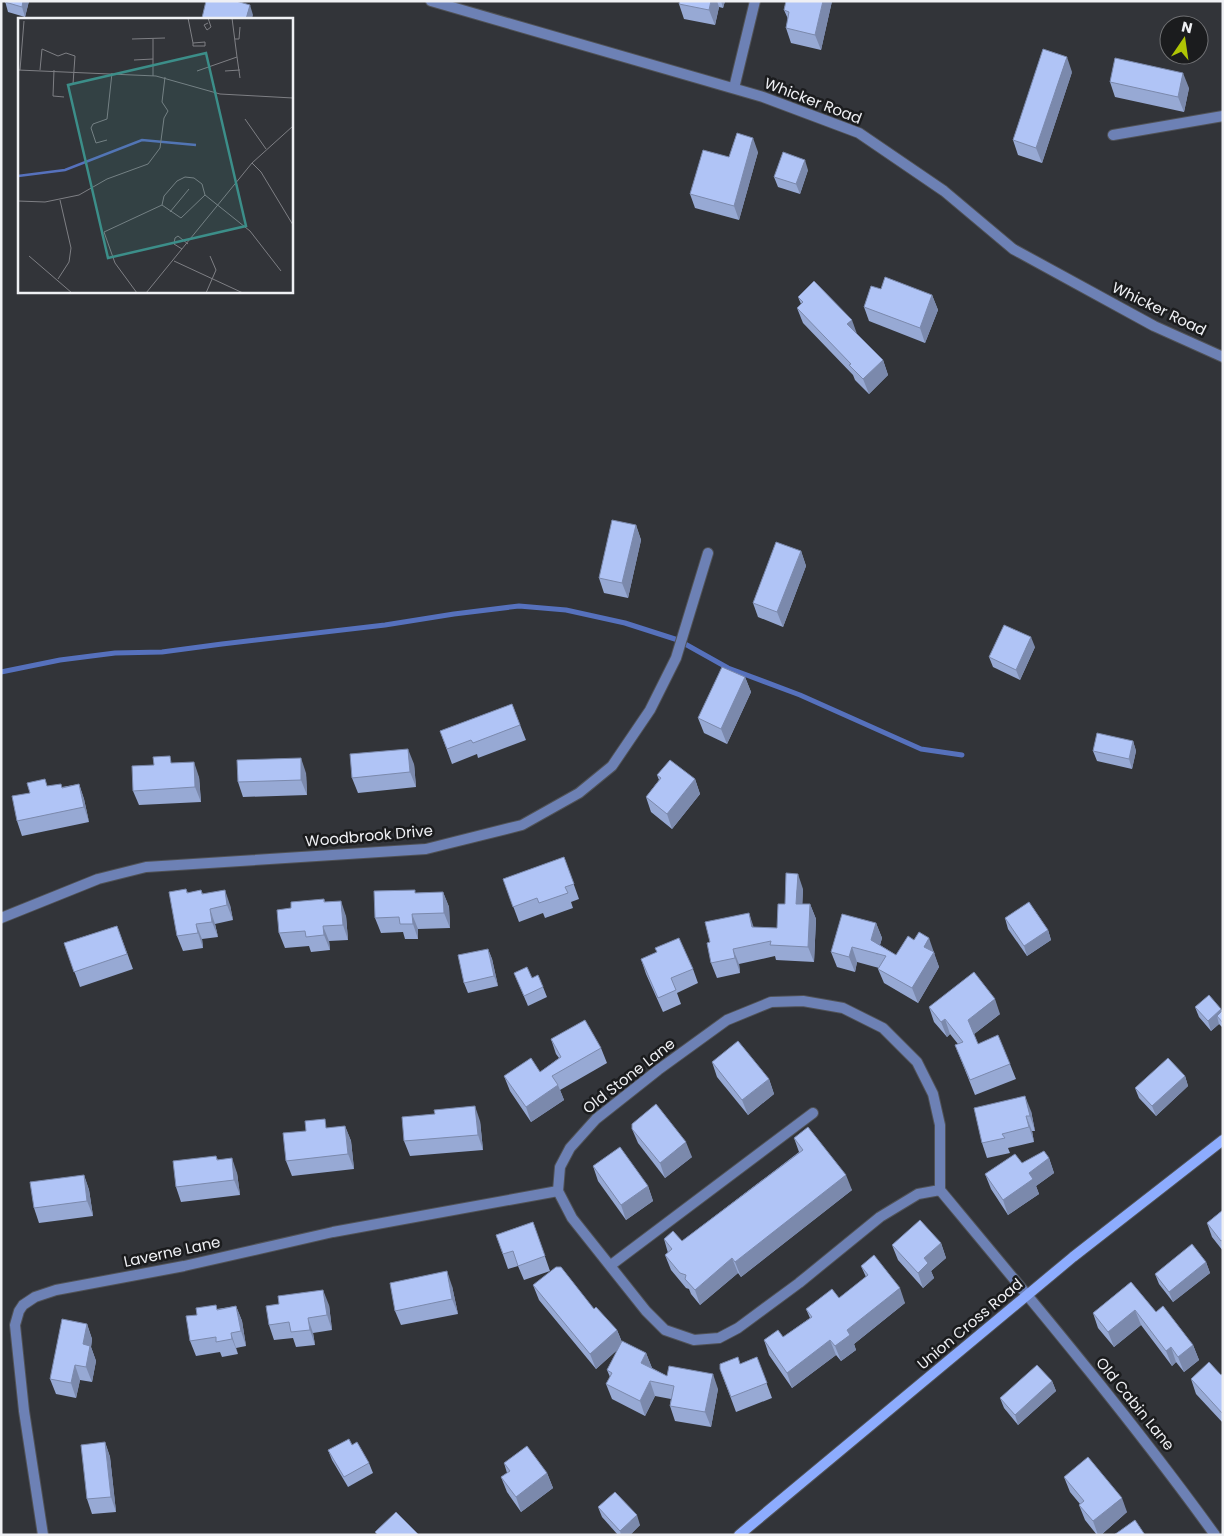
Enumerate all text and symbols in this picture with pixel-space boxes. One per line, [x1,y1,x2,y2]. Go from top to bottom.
north arrow [1159,15,1209,65]
text: N [1180,16,1194,38]
inset map [18,18,292,292]
street label: Whicker Road [761,72,865,129]
street label: Whicker Road [1108,277,1210,340]
street label: Woodbrook Drive [304,819,434,852]
street label: Old Stone Lane [578,1033,679,1118]
street label: Laverne Lane [122,1231,222,1272]
street label: Union Cross Road [912,1273,1027,1374]
street label: Old Cabin Lane [1091,1353,1180,1455]

